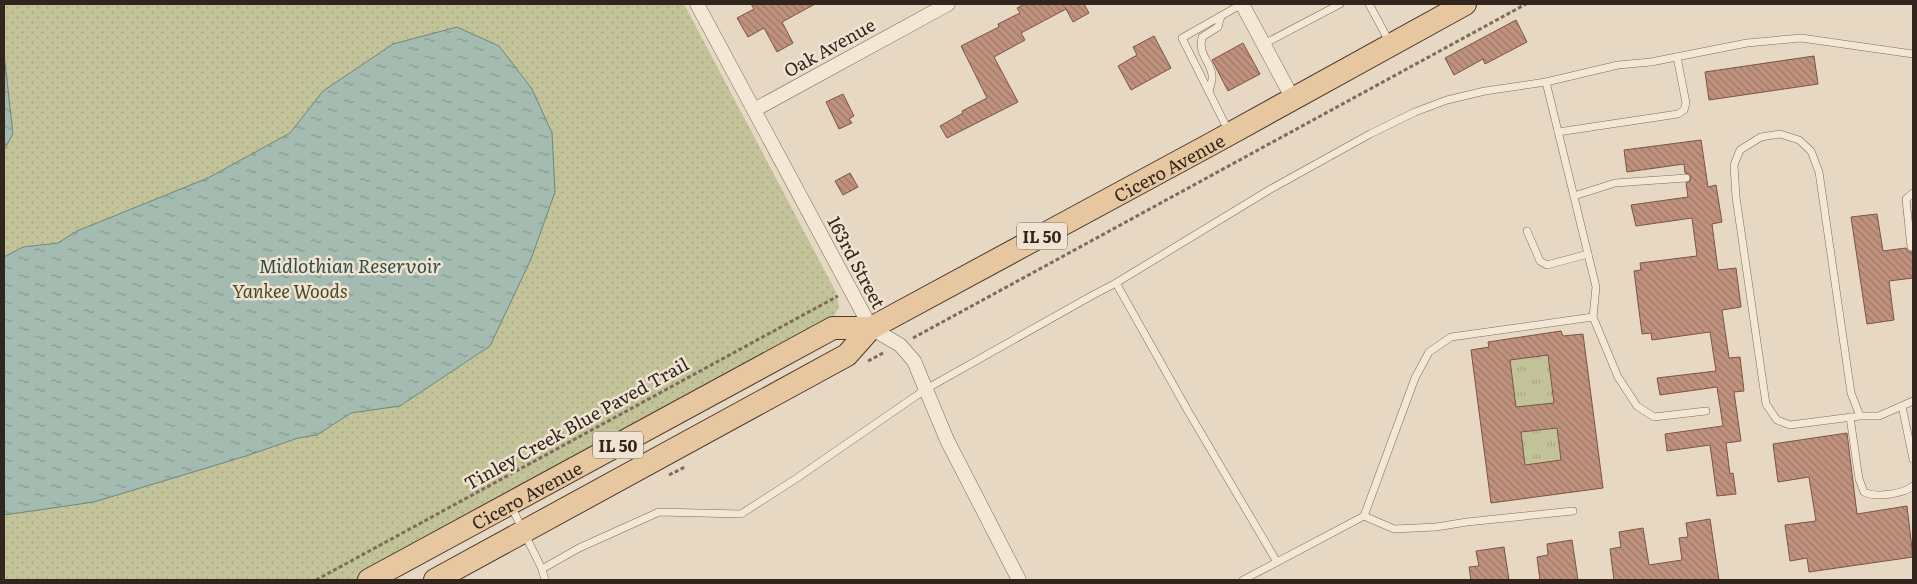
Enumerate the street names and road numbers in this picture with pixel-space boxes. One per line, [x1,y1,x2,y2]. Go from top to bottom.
street label: Oak Avenue [778,11,880,83]
street label: Cicero Avenue [1108,126,1229,208]
street label: 163rd Street [821,211,893,314]
road number: IL 50 [1017,222,1067,250]
street label: Tinley Creek Blue Paved Trail [459,350,693,496]
road number: IL 50 [593,432,643,458]
street label: Cicero Avenue [466,453,587,536]

